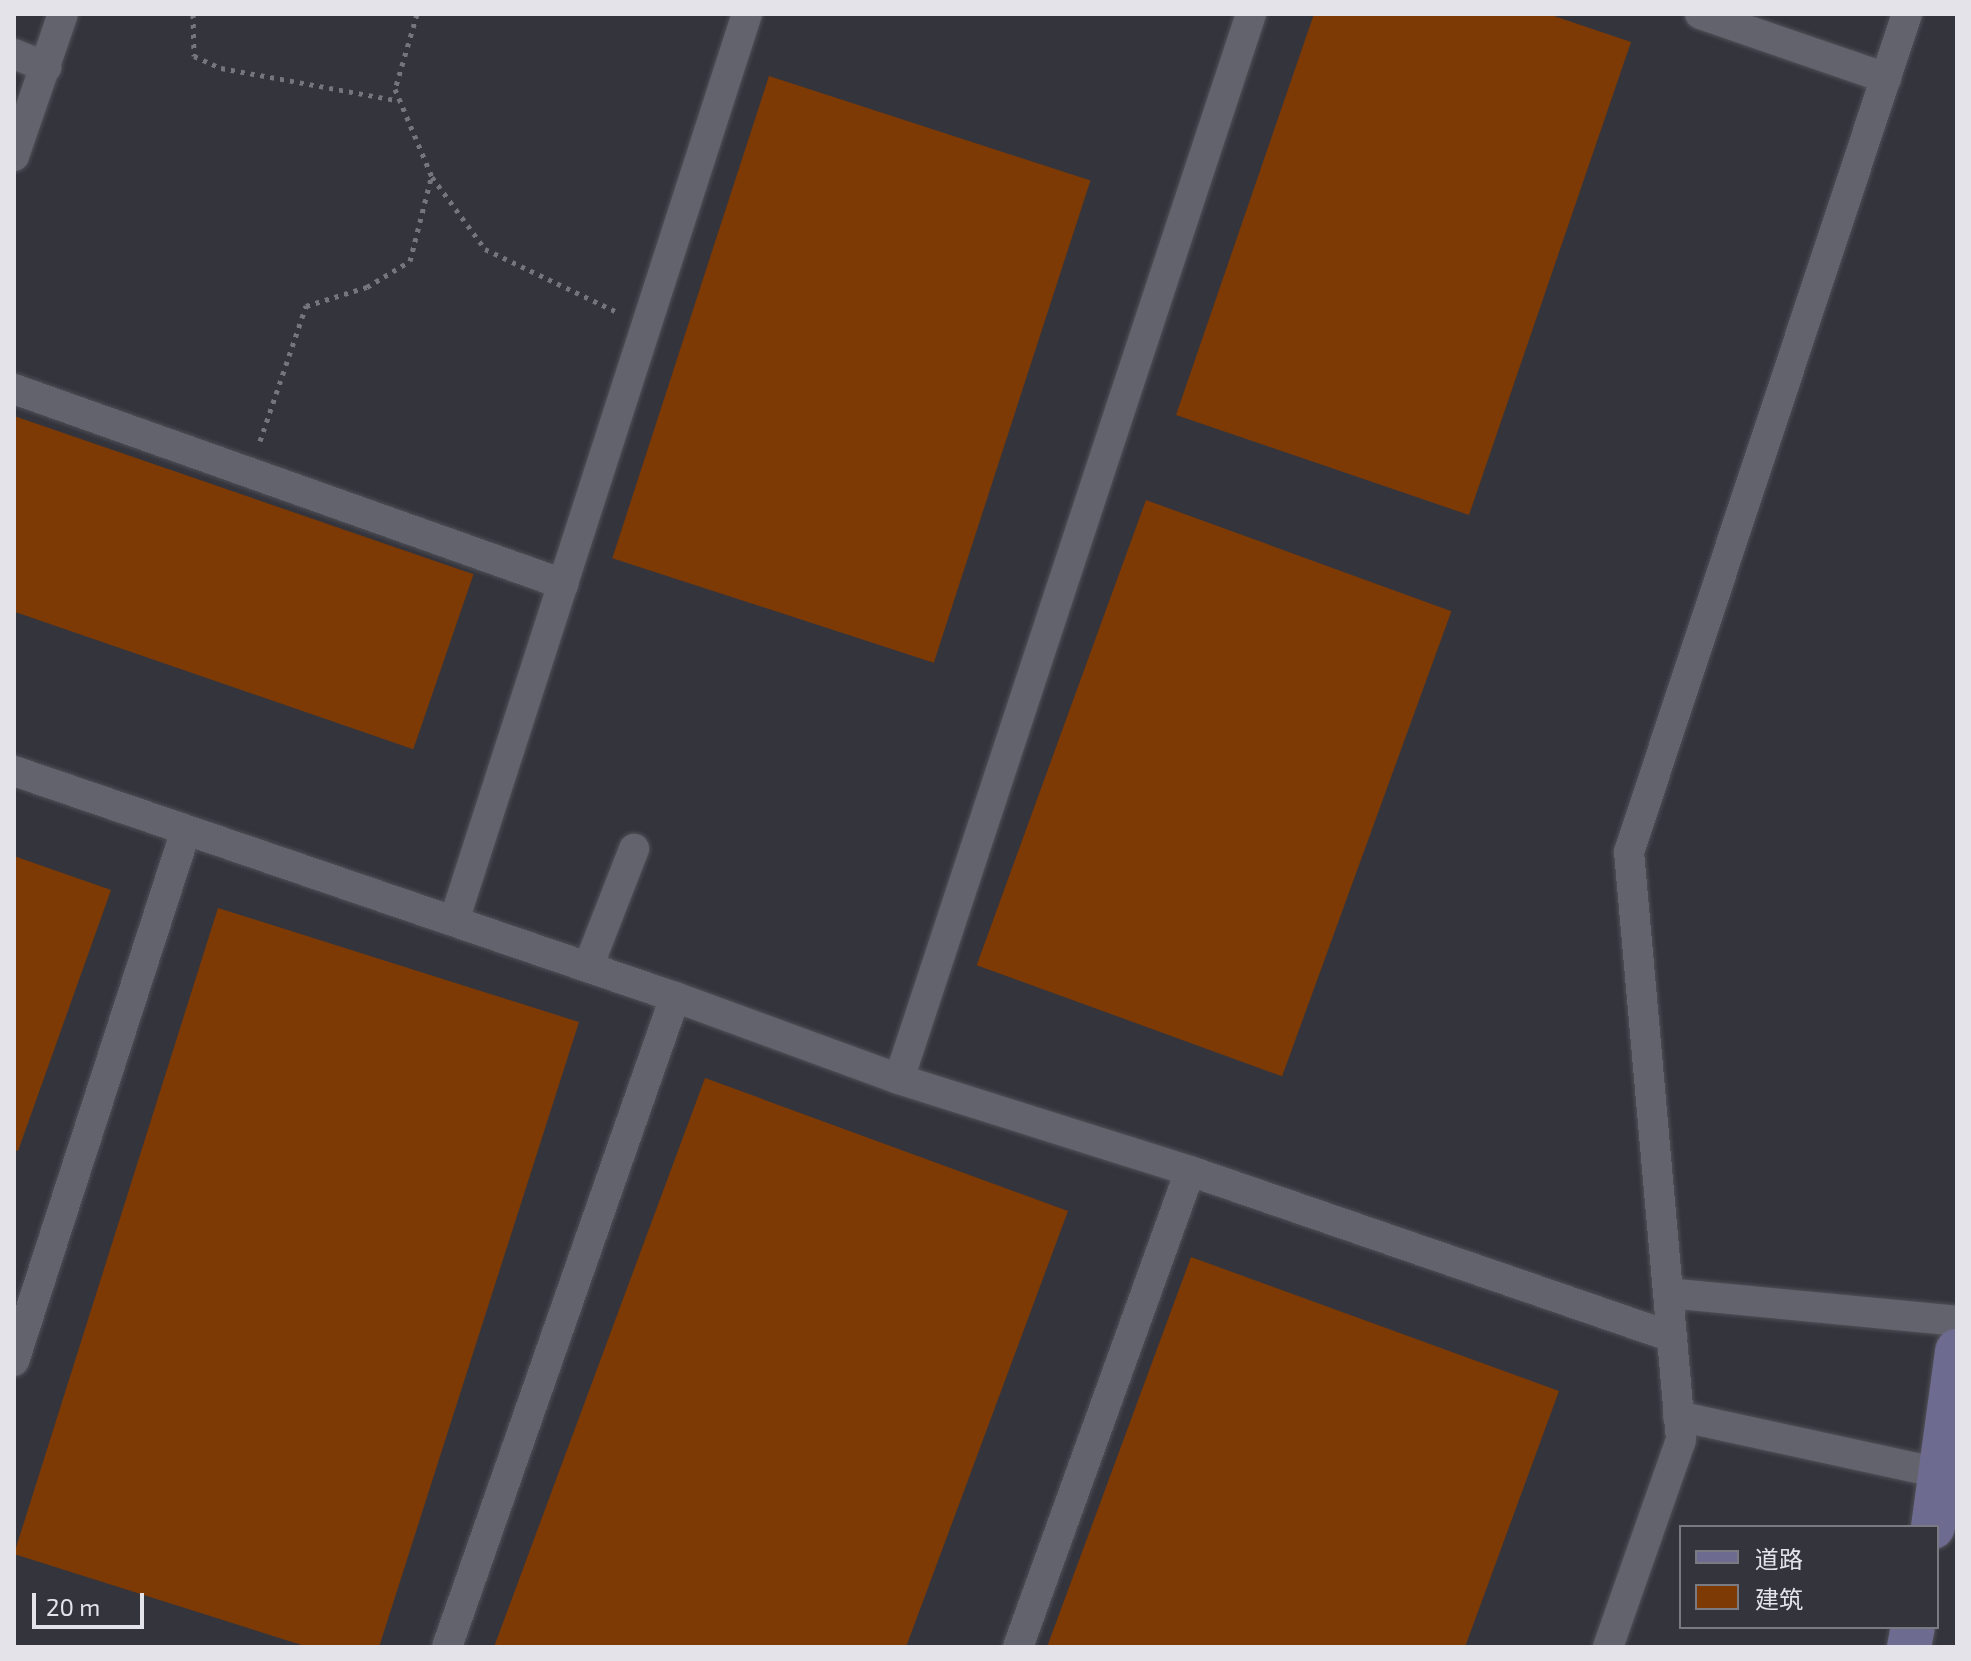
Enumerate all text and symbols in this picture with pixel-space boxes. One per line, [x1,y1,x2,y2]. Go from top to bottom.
legend [1679,1525,1939,1629]
text: 道路 [1755,1544,1803,1573]
scale bar [36,1577,148,1627]
text: 建筑 [1755,1584,1803,1613]
text: 20 m [46,1592,100,1621]

